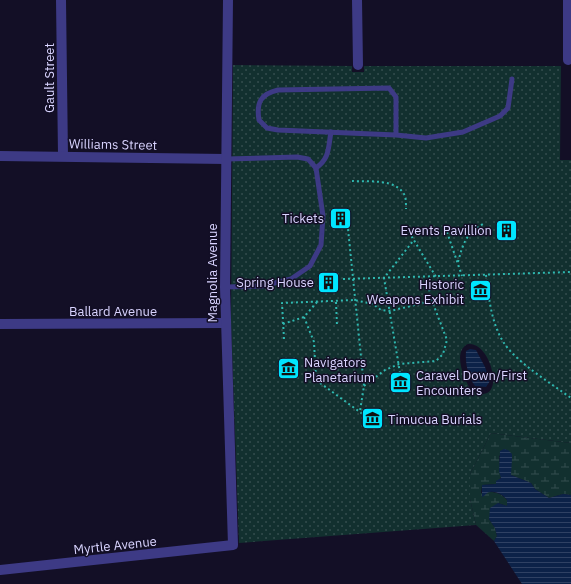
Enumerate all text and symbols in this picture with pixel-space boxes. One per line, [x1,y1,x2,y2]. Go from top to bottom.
street label: Gault Street [41,43,58,113]
street label: Williams Street [69,135,157,154]
building icon: Tickets [327,205,353,231]
place label: Tickets [282,210,324,227]
building icon: Events Pavillion [494,217,520,243]
place label: Events Pavillion [400,222,492,239]
street label: Magnolia Avenue [204,223,221,323]
building icon: Spring House [316,269,342,295]
place label: Spring House [236,274,314,291]
place label: Historic Weapons Exhibit [367,276,464,308]
museum icon: Historic Weapons Exhibit [467,278,493,304]
street label: Ballard Avenue [69,303,157,320]
place label: Navigators Planetarium [304,354,375,386]
museum icon: Navigators Planetarium [275,356,301,382]
place label: Caravel Down/First Encounters [416,367,527,399]
museum icon: Caravel Down/First Encounters [387,369,413,395]
museum icon: Timucua Burials [360,406,386,432]
place label: Timucua Burials [388,411,482,428]
street label: Myrtle Avenue [73,533,158,558]

